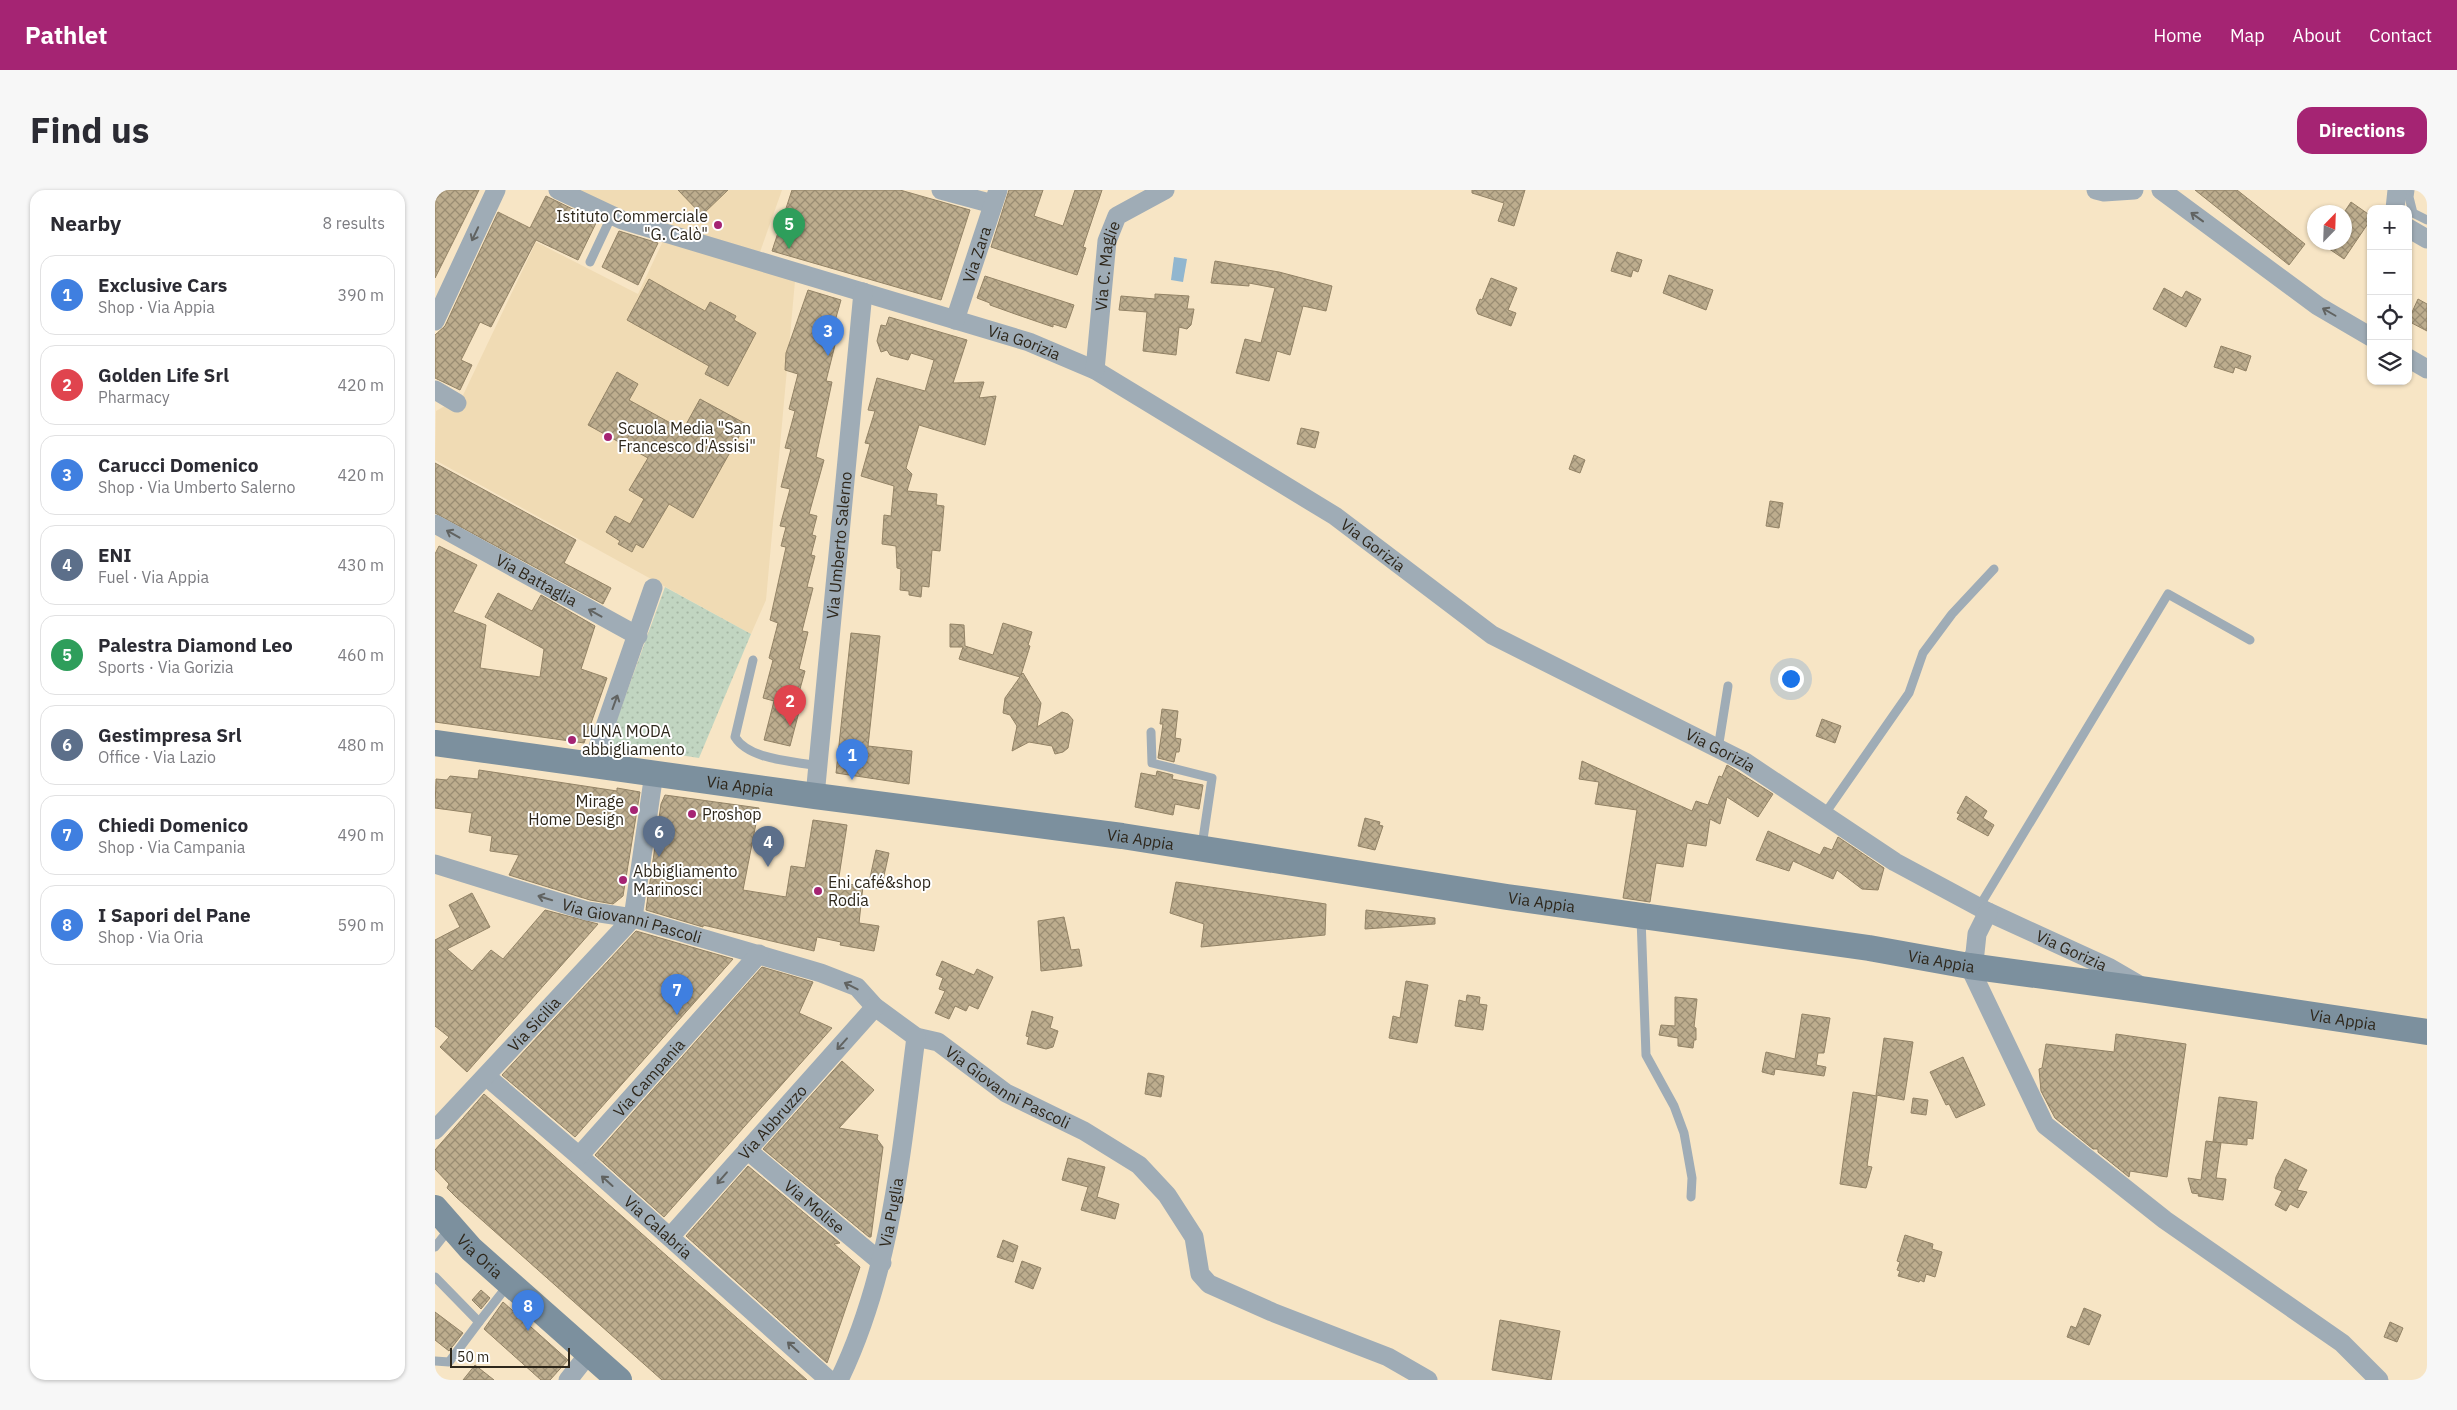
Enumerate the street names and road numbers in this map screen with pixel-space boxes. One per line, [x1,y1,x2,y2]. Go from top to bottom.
street label: Via C. Maglie [1091,217,1124,312]
street label: Via Zara [958,223,995,285]
street label: Via Gorizia [985,320,1064,364]
street label: Via Umberto Salerno [822,470,856,620]
street label: Via Gorizia [1337,514,1410,576]
street label: Via Battaglia [492,550,581,611]
street label: Via Gorizia [1682,724,1760,777]
street label: Via Appia [705,771,775,800]
street label: Via Appia [1106,824,1176,854]
street label: Via Appia [1507,887,1577,917]
street label: Via Giovanni Pascoli [559,894,704,948]
street label: Via Gorizia [2033,925,2111,975]
street label: Via Appia [1906,945,1976,977]
street label: Via Sicilia [503,992,565,1056]
street label: Via Appia [2308,1004,2378,1034]
street label: Via Campania [609,1034,689,1121]
street label: Via Giovanni Pascoli [941,1041,1074,1133]
street label: Via Abbruzzo [734,1080,811,1164]
street label: Via Molise [780,1175,849,1238]
street label: Via Puglia [874,1176,907,1249]
street label: Via Calabria [620,1191,697,1263]
street label: Via Oria [453,1230,507,1283]

